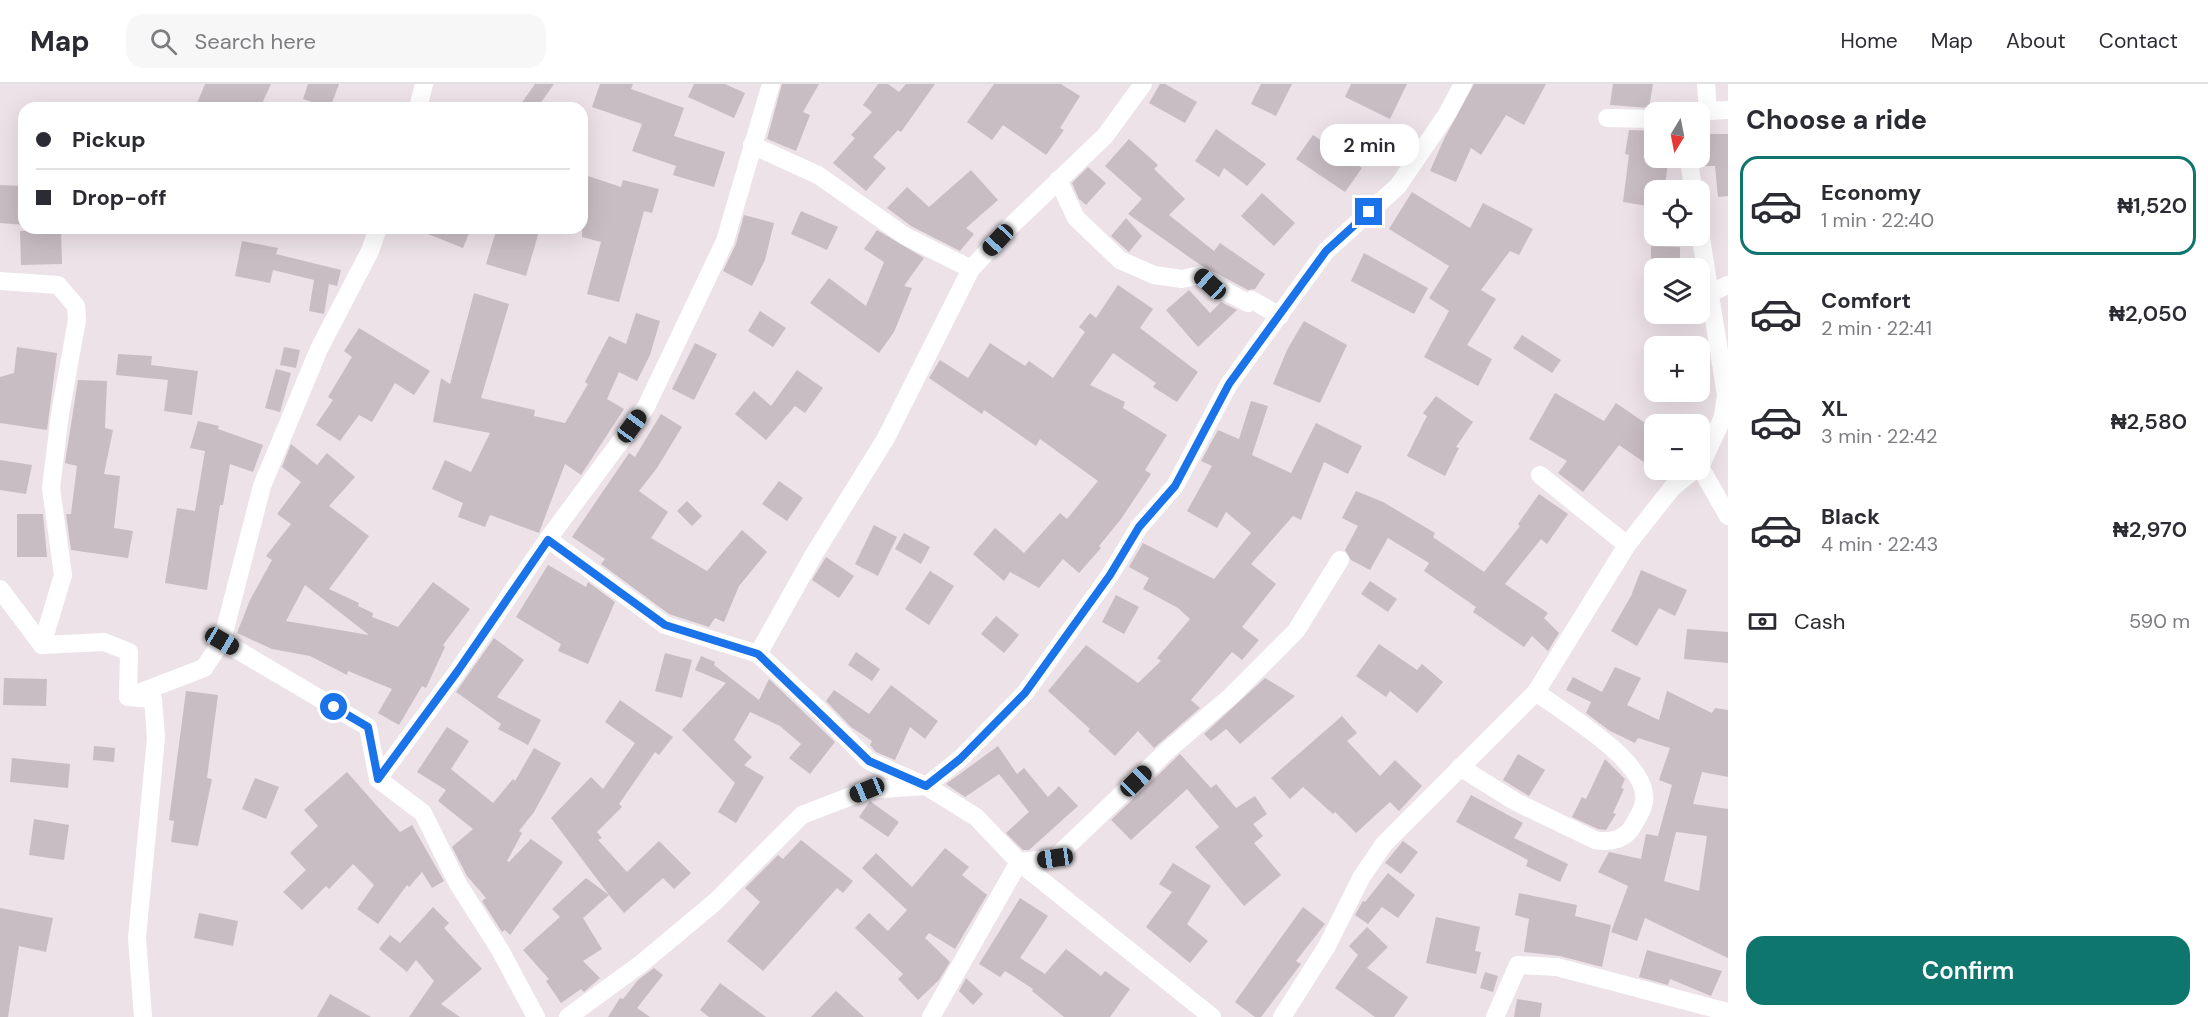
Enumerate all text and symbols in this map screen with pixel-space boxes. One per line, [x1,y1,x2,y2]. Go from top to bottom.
search box [126,14,546,68]
text: Map [30,23,90,60]
icon: search [147,25,180,58]
text: Search here [195,27,316,56]
text: Home [1840,27,1898,55]
text: Map [1931,27,1973,55]
text: About [2006,27,2066,55]
text: Contact [2099,27,2178,55]
north arrow [1644,102,1710,168]
map controls [1644,102,1710,480]
text: Choose a ride [1746,102,1927,137]
text: Pickup [72,125,146,154]
callout: 2 min [1320,125,1418,167]
text: 2 min [1343,132,1396,158]
text: Economy [1821,178,1921,207]
icon: car [1749,179,1803,233]
button: locate [1644,180,1710,246]
text: Drop-off [72,183,167,212]
text: ₦1,520 [2117,191,2187,220]
route end [1355,198,1382,225]
text: 1 min · 22:40 [1821,207,1934,233]
car [979,221,1017,259]
button: layers [1644,258,1710,324]
car [1191,265,1229,303]
text: Comfort [1821,286,1911,315]
icon: car [1749,287,1803,341]
text: ₦2,050 [2109,299,2187,328]
text: 2 min · 22:41 [1821,315,1932,341]
button: + [1644,336,1710,402]
text: XL [1821,394,1848,423]
icon: car [1749,395,1803,449]
car [614,406,650,446]
text: ₦2,580 [2111,407,2187,436]
button: − [1644,414,1710,480]
text: 3 min · 22:42 [1821,423,1938,449]
text: Black [1821,502,1880,531]
icon: car [1749,503,1803,557]
text: ₦2,970 [2113,515,2187,544]
text: 4 min · 22:43 [1821,531,1938,557]
icon: cash [1746,605,1779,638]
text: Cash [1794,607,1845,636]
text: 590 m [2129,608,2190,634]
car [202,624,242,658]
route start [320,693,347,720]
car [1117,762,1155,800]
car [847,775,887,805]
car [1036,847,1074,869]
button: Confirm [1746,936,2190,1005]

